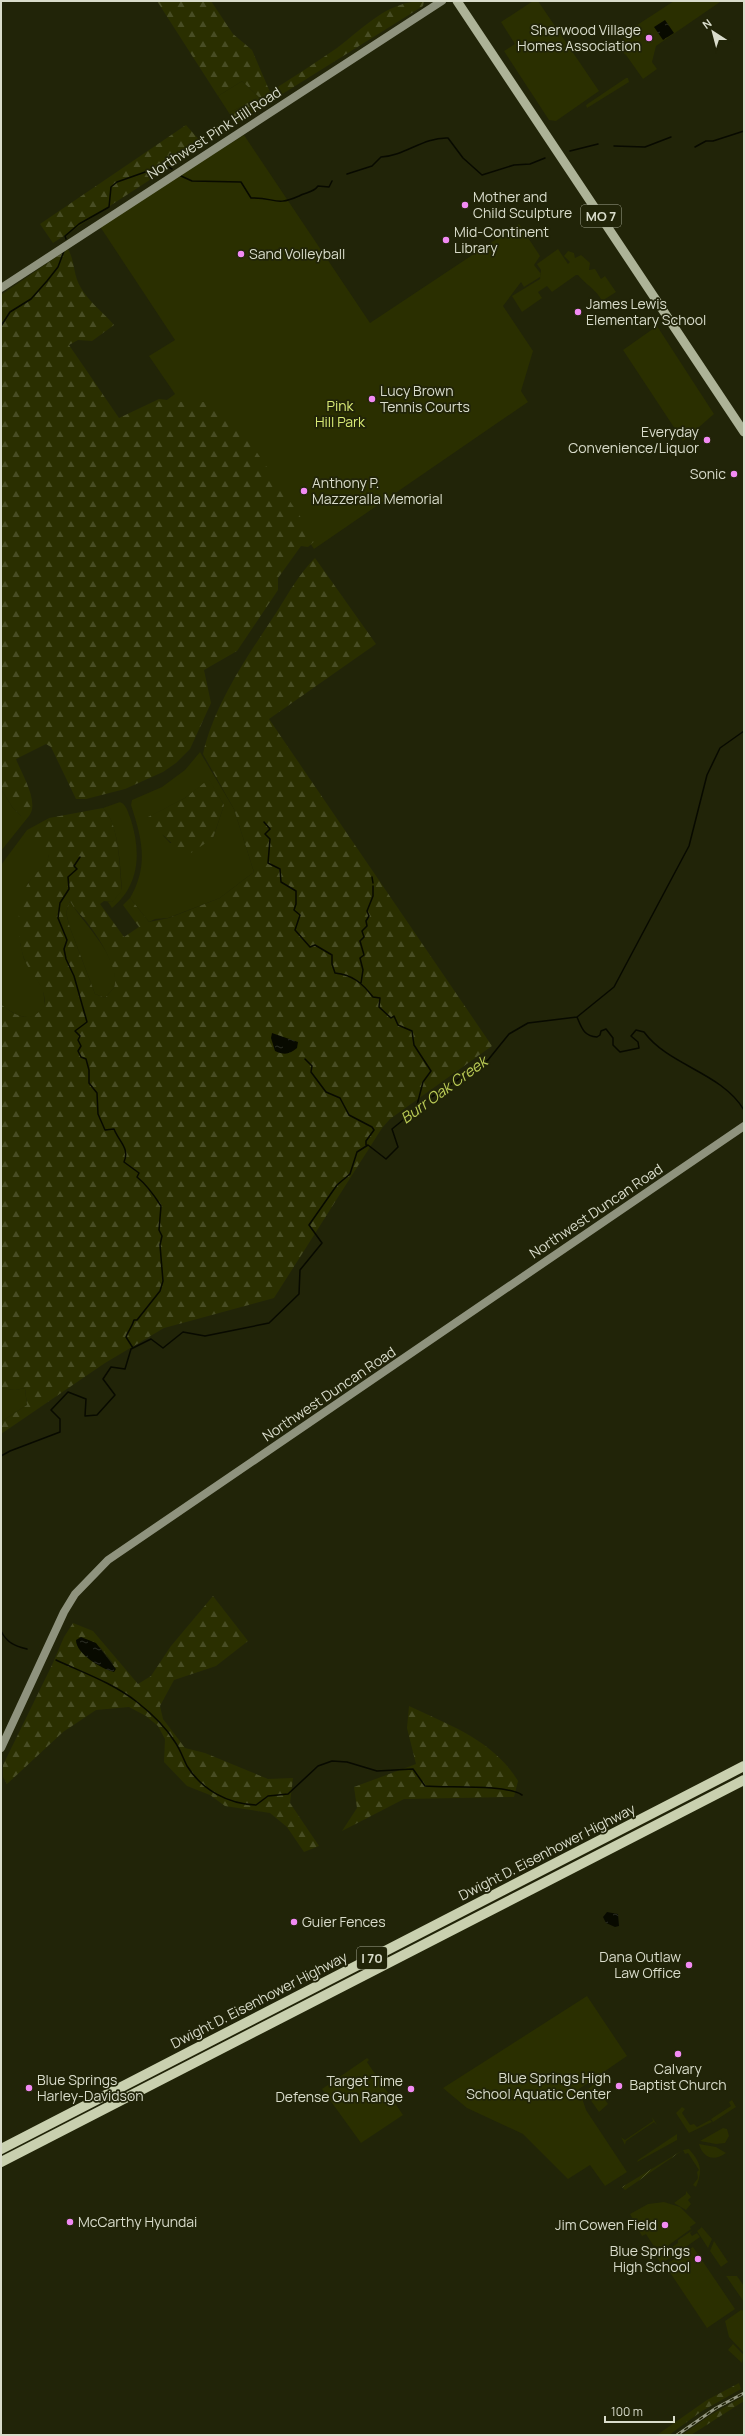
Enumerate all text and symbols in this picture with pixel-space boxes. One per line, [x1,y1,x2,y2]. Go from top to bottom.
north arrow [693,12,733,52]
text: N [699,15,715,32]
place label: Sherwood Village Homes Association [517,20,641,55]
marker: Sherwood Village Homes Association [644,33,654,43]
street label: Northwest Pink Hill Road [143,82,284,183]
place label: Mother and Child Sculpture [473,187,572,222]
marker: Mother and Child Sculpture [460,200,470,210]
road number: MO 7 [581,205,621,227]
place label: Mid-Continent Library [454,222,549,257]
marker: Mid-Continent Library [441,235,451,245]
place label: Sand Volleyball [249,244,345,263]
marker: Sand Volleyball [236,249,246,259]
place label: James Lewis Elementary School [586,294,706,329]
marker: James Lewis Elementary School [573,307,583,317]
place label: Lucy Brown Tennis Courts [380,381,470,416]
marker: Lucy Brown Tennis Courts [367,394,377,404]
park label: Pink Hill Park [315,396,366,431]
place label: Everyday Convenience/Liquor [568,422,700,457]
marker: Everyday Convenience/Liquor [702,435,712,445]
place label: Sonic [690,464,726,483]
marker: Sonic [729,469,739,479]
place label: Anthony P. Mazzeralla Memorial [312,473,443,508]
marker: Anthony P. Mazzeralla Memorial [299,486,309,496]
water label: Burr Oak Creek [396,1049,493,1128]
street label: Northwest Duncan Road [525,1159,666,1262]
street label: Northwest Duncan Road [258,1342,399,1445]
street label: Dwight D. Eisenhower Highway [455,1798,639,1904]
place label: Guier Fences [302,1912,386,1931]
marker: Guier Fences [289,1917,299,1927]
street label: Dwight D. Eisenhower Highway [167,1946,351,2052]
road number: I 70 [357,1947,387,1969]
place label: Dana Outlaw Law Office [599,1947,681,1982]
marker: Dana Outlaw Law Office [684,1960,694,1970]
marker: Calvary Baptist Church [673,2049,683,2059]
place label: Calvary Baptist Church [630,2059,726,2094]
place label: Blue Springs High School Aquatic Center [466,2068,611,2103]
place label: Blue Springs Harley-Davidson [37,2070,144,2105]
place label: Target Time Defense Gun Range [275,2071,403,2106]
marker: Blue Springs High School Aquatic Center [614,2081,624,2091]
marker: Blue Springs Harley-Davidson [24,2083,34,2093]
marker: Target Time Defense Gun Range [406,2084,416,2094]
place label: McCarthy Hyundai [78,2212,197,2231]
place label: Jim Cowen Field [555,2215,657,2234]
marker: McCarthy Hyundai [65,2217,75,2227]
marker: Jim Cowen Field [660,2220,670,2230]
place label: Blue Springs High School [610,2241,690,2276]
marker: Blue Springs High School [693,2254,703,2264]
scale bar [605,2398,674,2424]
text: 100 m [611,2403,643,2420]

